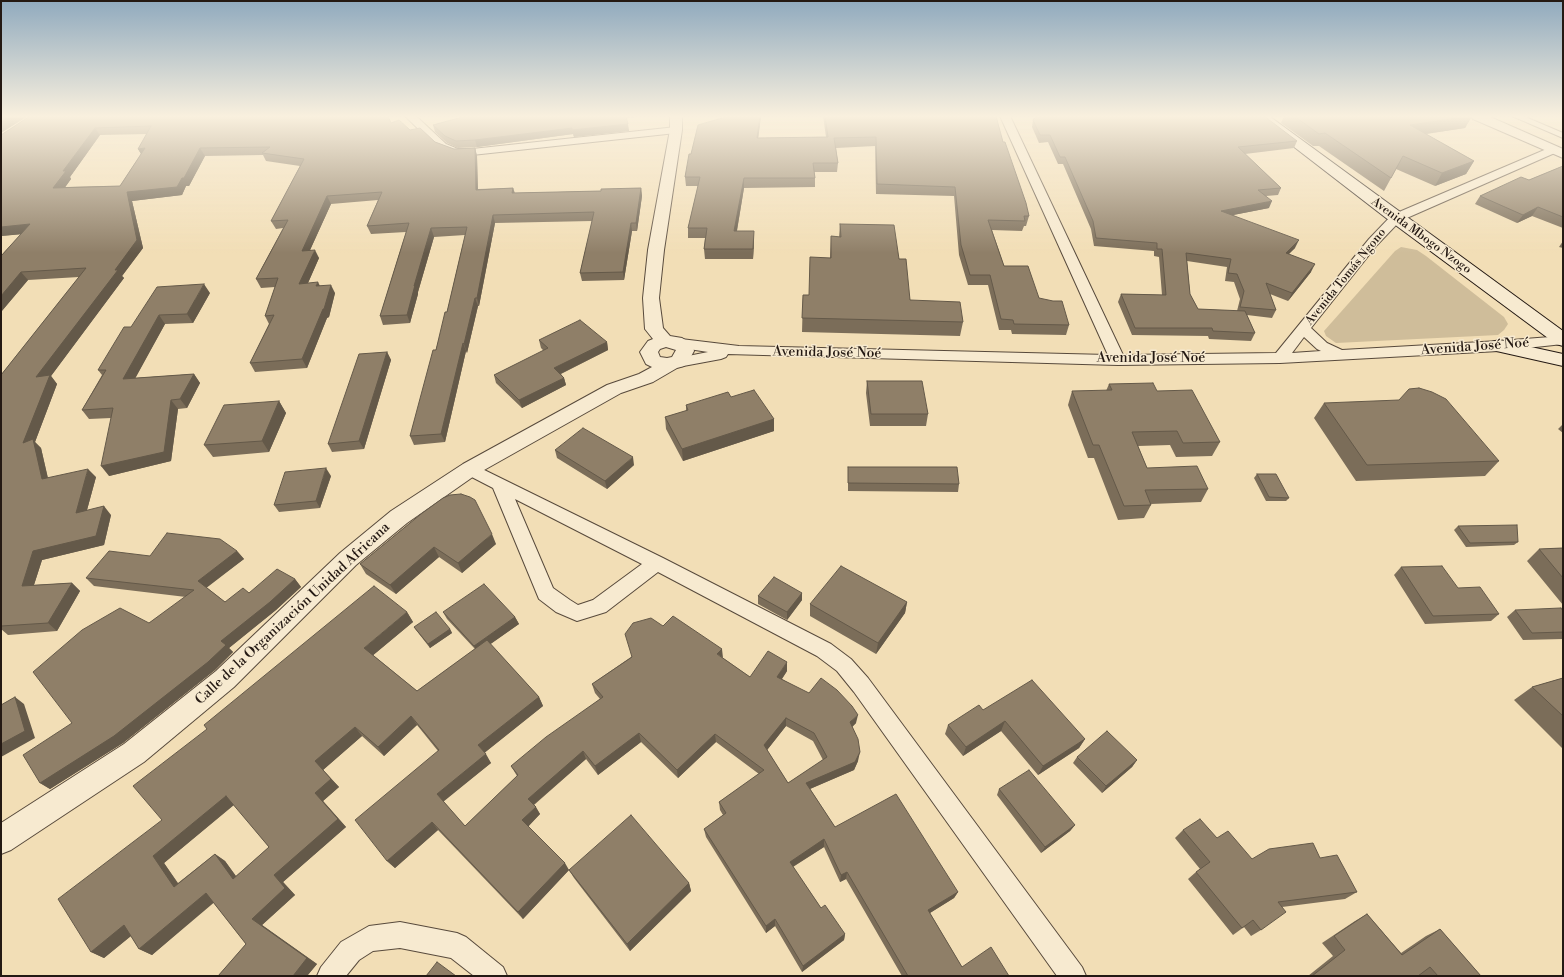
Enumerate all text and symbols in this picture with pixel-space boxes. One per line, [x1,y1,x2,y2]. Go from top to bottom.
street label: Avenida Mbogo Nzogo [1368,195,1474,277]
street label: Avenida Tomás Ngono [1303,226,1389,328]
street label: Avenida José Noé [1420,335,1530,359]
street label: Avenida José Noé [772,344,882,362]
street label: Avenida José Noé [1097,351,1205,367]
street label: Calle de la Organización Unidad Africana [192,519,394,709]

